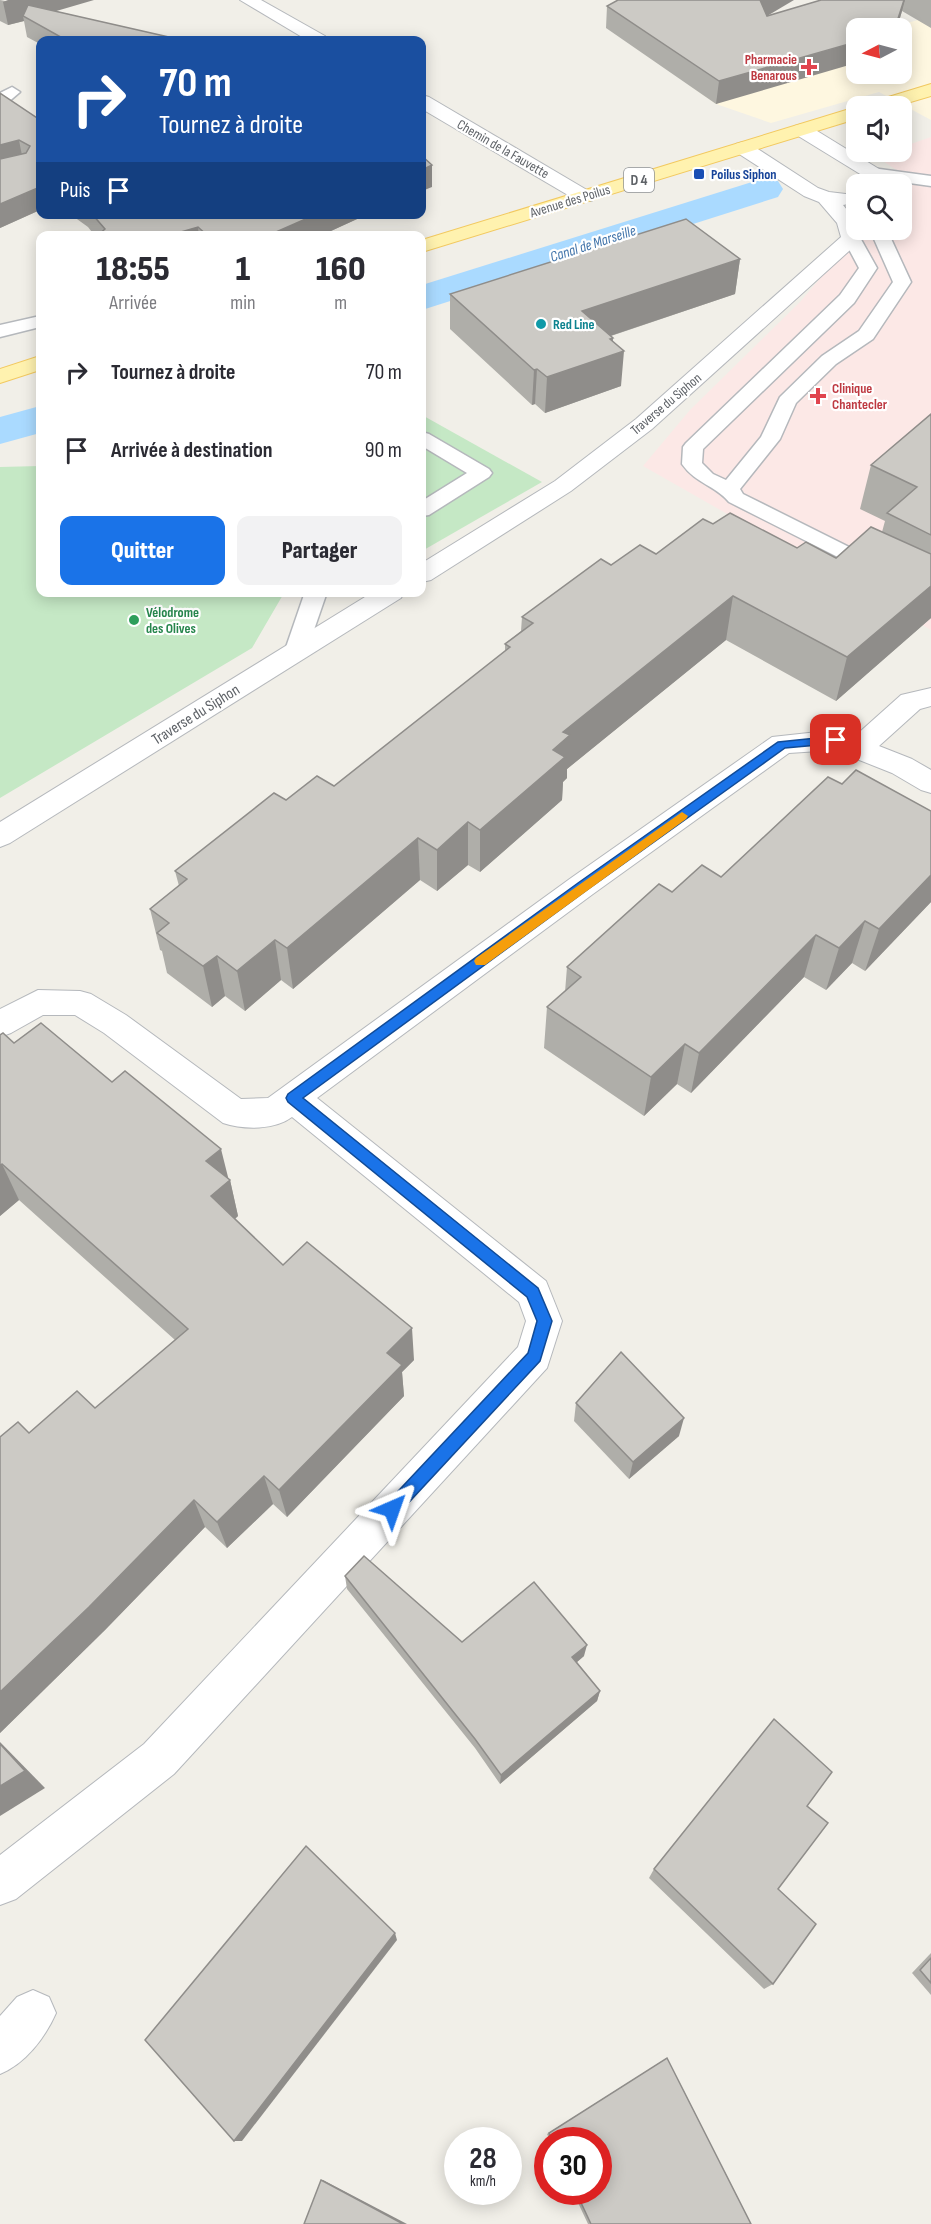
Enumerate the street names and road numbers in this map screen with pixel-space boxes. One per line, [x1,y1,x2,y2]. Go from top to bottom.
street label: Chemin de la Fauvette [454,116,552,182]
road number: D 4 [624,168,654,192]
street label: Avenue des Poilus [527,181,612,222]
street label: Traverse du Siphon [627,369,705,439]
street label: Traverse du Siphon [149,680,243,750]

